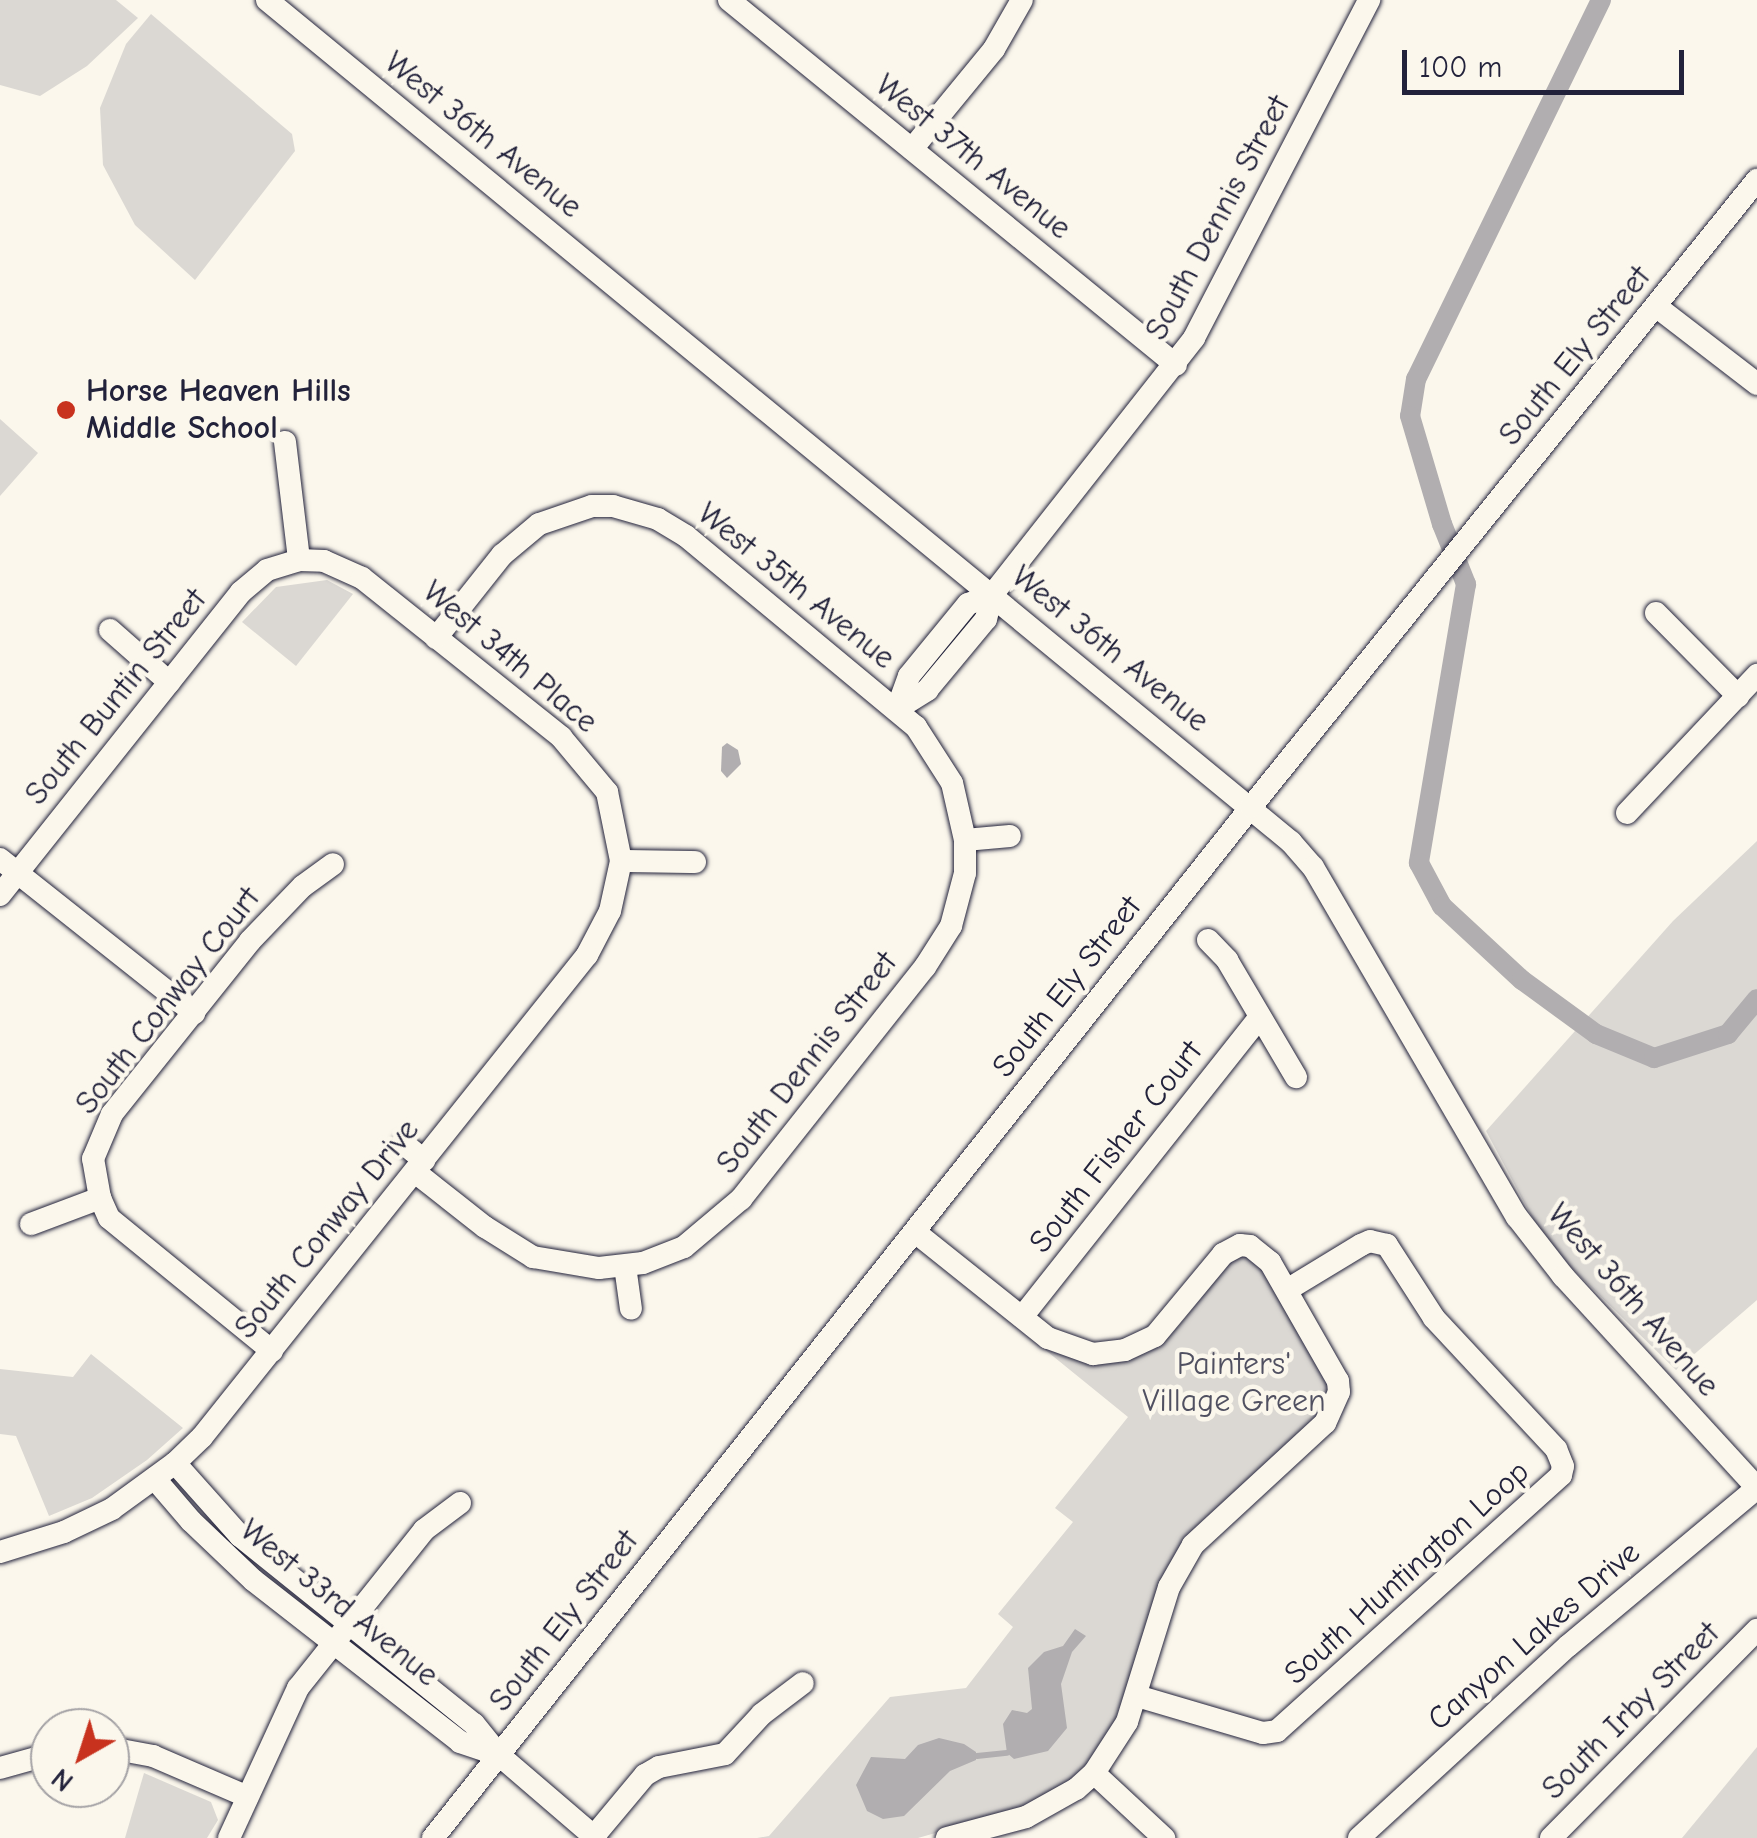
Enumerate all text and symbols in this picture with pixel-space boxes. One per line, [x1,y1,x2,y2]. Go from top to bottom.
scale bar [1407,30,1690,92]
street label: West 36th Avenue [377,44,589,226]
text: 100 m [1419,50,1502,85]
street label: West 37th Avenue [867,66,1079,248]
street label: South Dennis Street [1137,89,1299,347]
street label: South Ely Street [1491,259,1659,453]
place label: Horse Heaven Hills Middle School [86,373,351,448]
marker: Horse Heaven Hills Middle School [55,399,77,421]
street label: West 35th Avenue [690,495,902,677]
street label: West 36th Avenue [1004,558,1216,740]
street label: West 34th Place [415,573,605,741]
street label: South Buntin Street [17,581,215,813]
street label: South Conway Court [68,880,268,1122]
street label: South Ely Street [984,889,1150,1085]
street label: South Dennis Street [708,944,906,1182]
street label: South Fisher Court [1021,1033,1211,1261]
street label: South Conway Drive [227,1112,427,1346]
street label: West 36th Avenue [1539,1196,1727,1404]
park label: Painters' Village Green [1142,1346,1326,1421]
street label: South Huntington Loop [1277,1453,1537,1693]
street label: West 33rd Avenue [232,1511,446,1695]
street label: South Ely Street [481,1523,647,1719]
street label: Canyon Lakes Drive [1420,1533,1648,1739]
street label: South Irby Street [1534,1614,1728,1808]
north arrow [30,1708,130,1808]
text: N [45,1762,80,1798]

